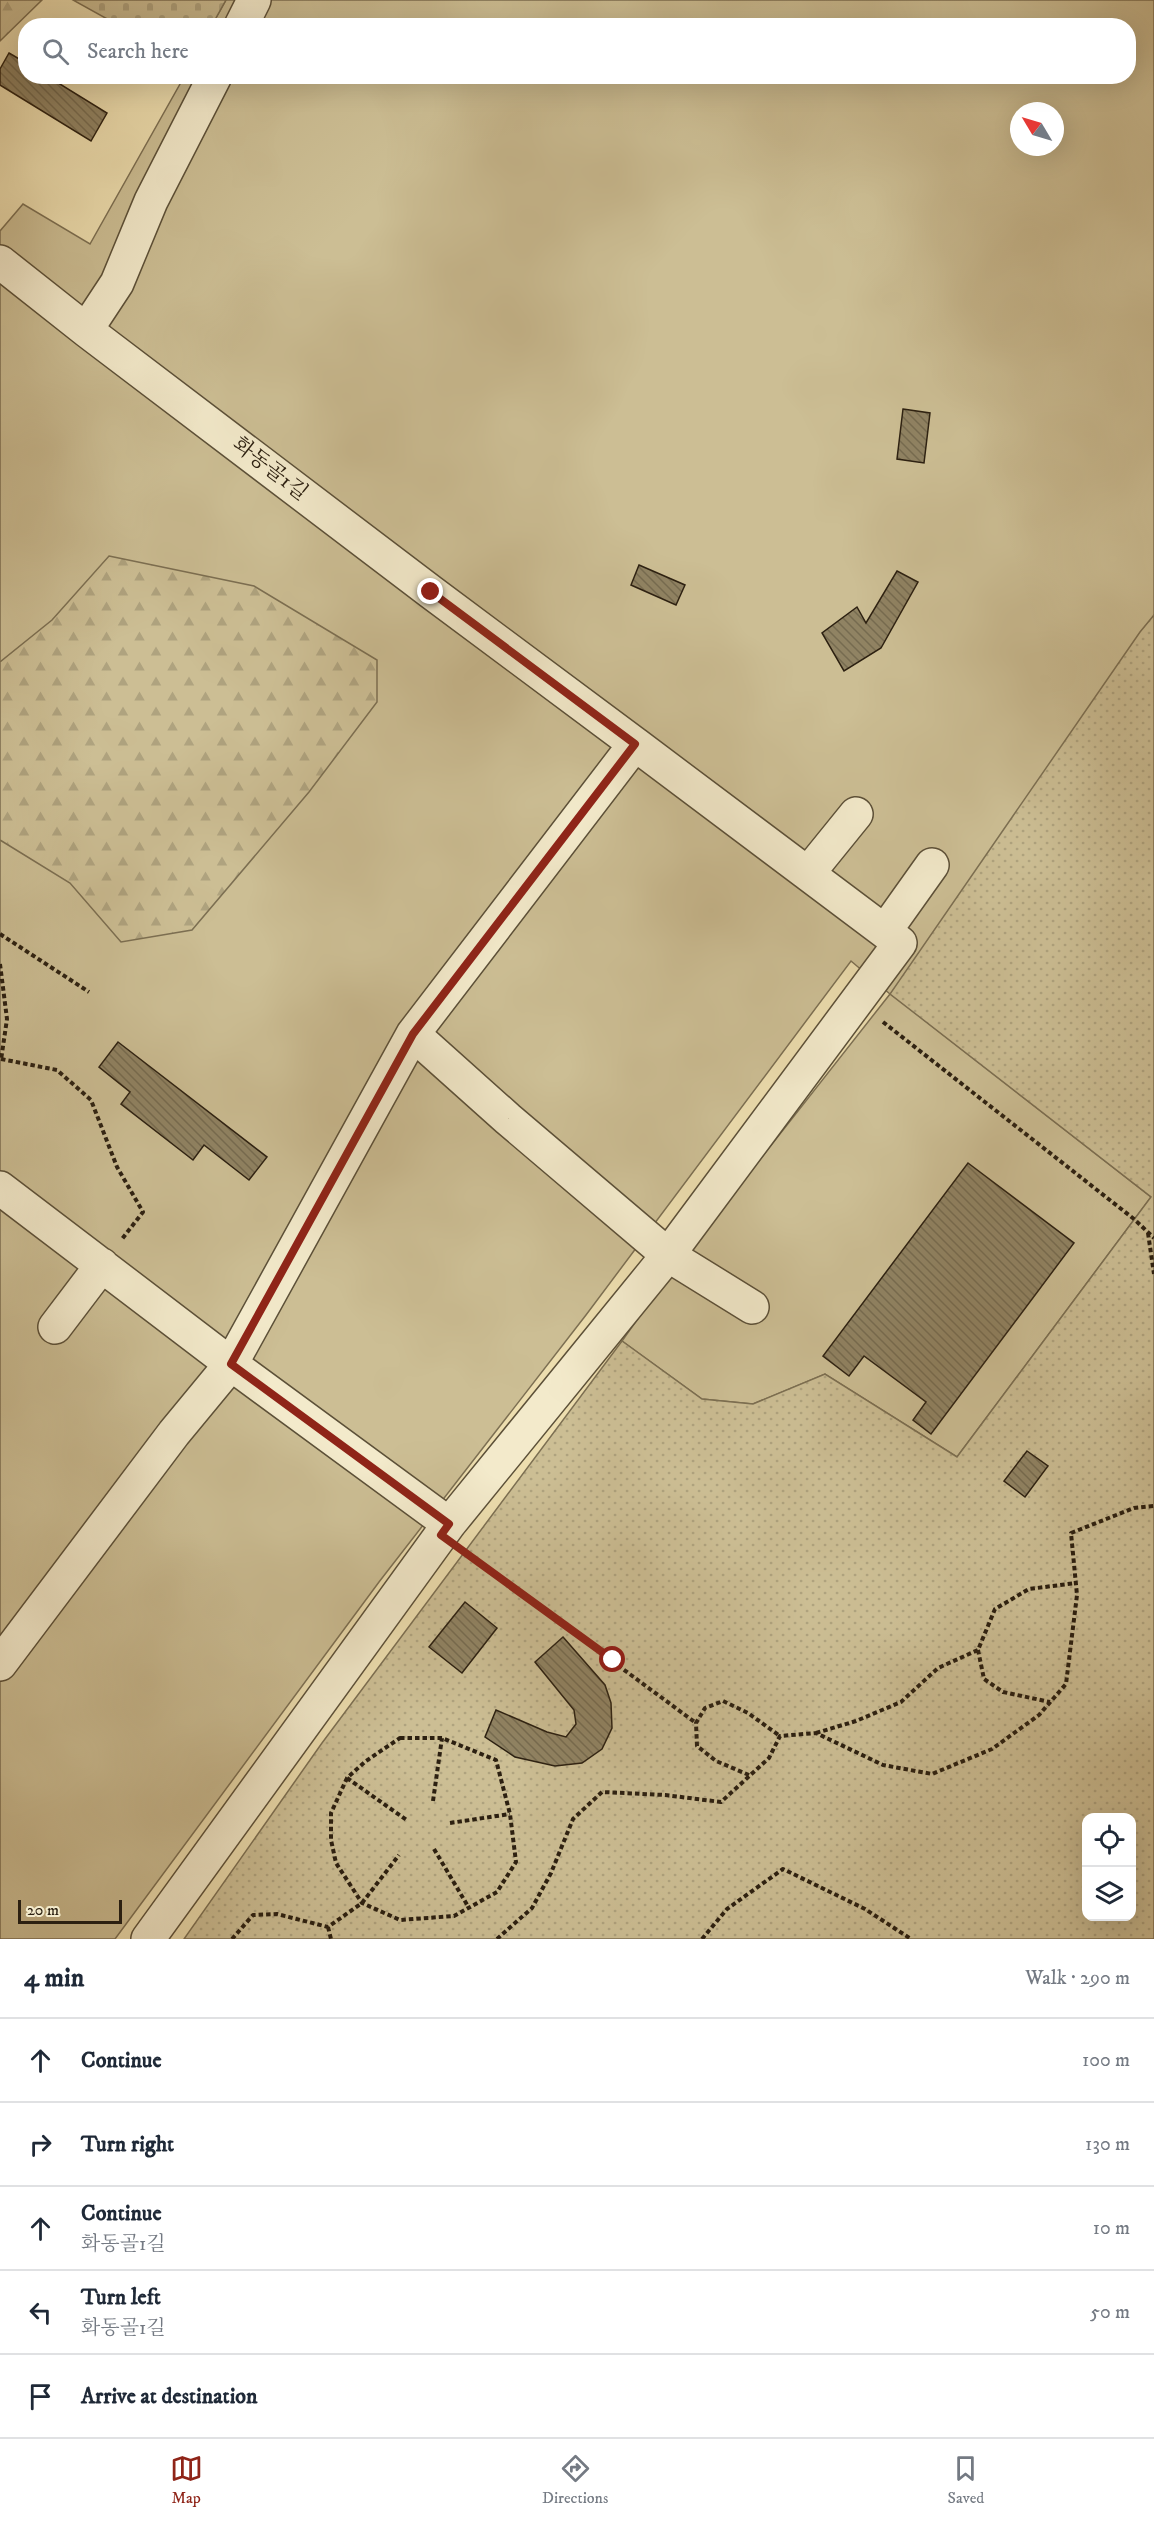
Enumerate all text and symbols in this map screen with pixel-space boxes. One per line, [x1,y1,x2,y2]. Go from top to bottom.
search box [18,18,1136,84]
icon: search [39,35,72,68]
text: Search here [87,38,189,65]
north arrow [1010,102,1064,156]
street label: 화동골1길 [227,431,313,507]
route end [417,578,443,604]
route start [599,1646,625,1672]
map controls [1082,1813,1136,1921]
button: locate [1082,1813,1136,1867]
button: layers [1082,1867,1136,1921]
scale bar [18,1897,122,1924]
text: 20 m [27,1900,59,1920]
text: 4 min [24,1962,84,1995]
text: Walk · 290 m [1025,1966,1130,1991]
icon: ahead [24,2044,57,2077]
text: Continue [81,2047,162,2074]
text: 100 m [1082,2048,1130,2073]
icon: right [24,2128,57,2161]
text: Turn right [81,2131,174,2158]
text: 130 m [1085,2132,1130,2157]
text: Continue [81,2200,162,2227]
icon: ahead [24,2212,57,2245]
text: 10 m [1093,2216,1130,2241]
text: 화동골1길 [81,2232,166,2257]
text: Turn left [81,2284,161,2311]
icon: left [24,2296,57,2329]
text: 50 m [1090,2300,1130,2325]
text: 화동골1길 [81,2316,166,2341]
icon: arrive [24,2380,57,2413]
text: Arrive at destination [81,2383,258,2410]
tab: Map [170,2452,203,2508]
tab: Directions [542,2452,608,2508]
tab: Saved [948,2452,984,2508]

